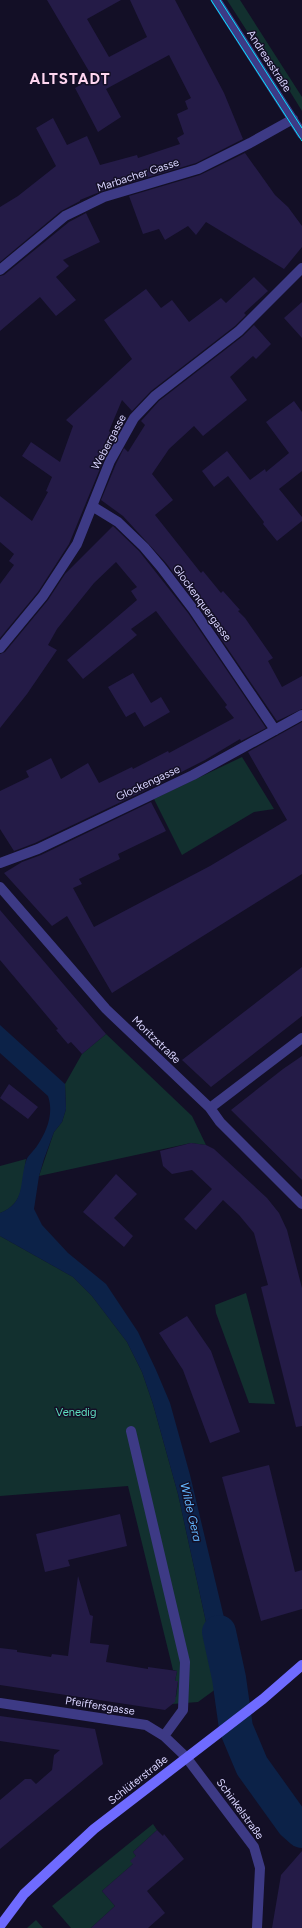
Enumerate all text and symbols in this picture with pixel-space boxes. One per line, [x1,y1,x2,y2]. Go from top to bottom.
street label: Andreasstraße [244,28,294,94]
district label: ALTSTADT [30,70,110,88]
street label: Marbacher Gasse [95,156,181,194]
street label: Webergasse [89,412,129,472]
street label: Glockenquergasse [170,562,234,644]
street label: Glockengasse [114,763,182,803]
street label: Moritzstraße [129,1014,183,1066]
park label: Venedig [56,1406,96,1419]
water label: Wilde Gera [177,1481,205,1543]
street label: Pfeiffersgasse [64,1694,136,1718]
street label: Schlüterstraße [106,1753,170,1807]
street label: Schinkelstraße [214,1776,266,1842]

